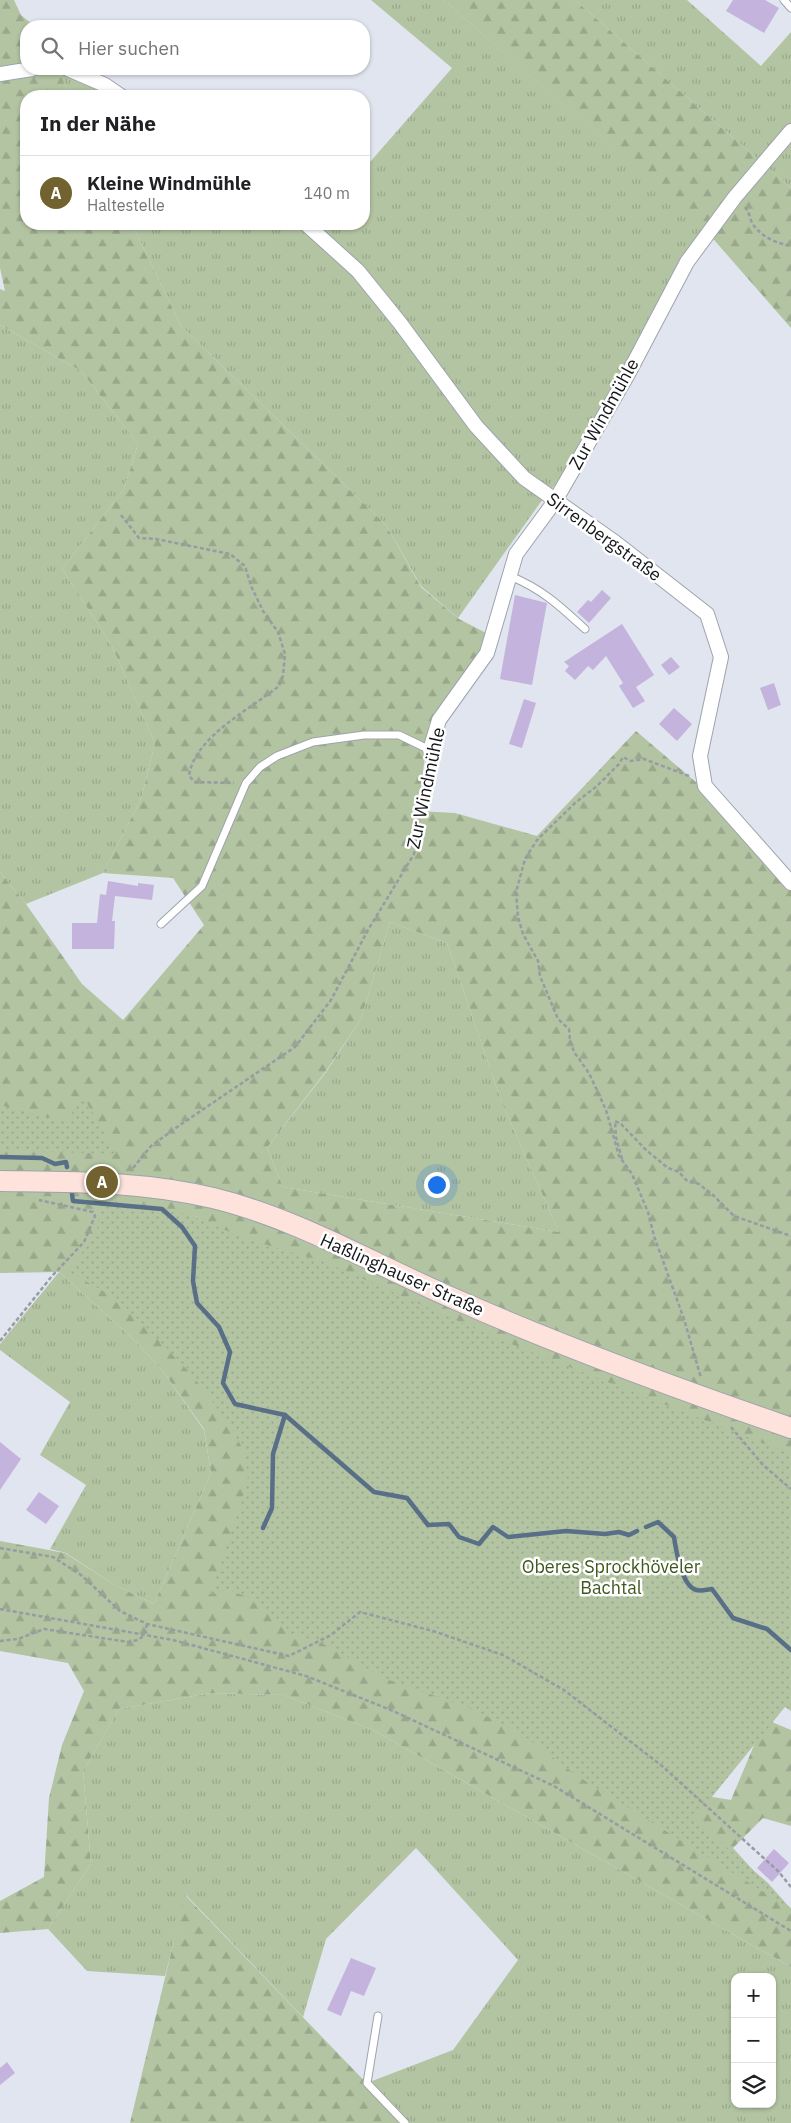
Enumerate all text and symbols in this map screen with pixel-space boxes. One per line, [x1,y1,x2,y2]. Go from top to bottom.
search box [20,20,370,75]
icon: search [38,34,66,62]
text: Hier suchen [78,36,180,60]
text: In der Nähe [40,109,156,137]
text: Kleine Windmühle [87,171,251,195]
text: A [51,183,61,203]
text: 140 m [303,183,350,203]
text: Haltestelle [87,195,165,215]
street label: Zur Windmühle [564,354,644,473]
street label: Sirrenbergstraße [542,487,666,586]
street label: Zur Windmühle [401,725,450,851]
pin: A [86,1163,118,1201]
your location [424,1172,450,1198]
street label: Haßlinghauser Straße [317,1228,488,1321]
park label: Oberes Sprockhöveler Bachtal [522,1555,701,1599]
map controls [731,1973,776,2108]
button: + [731,1973,776,2018]
button: − [731,2018,776,2063]
button: layers [731,2063,776,2108]

